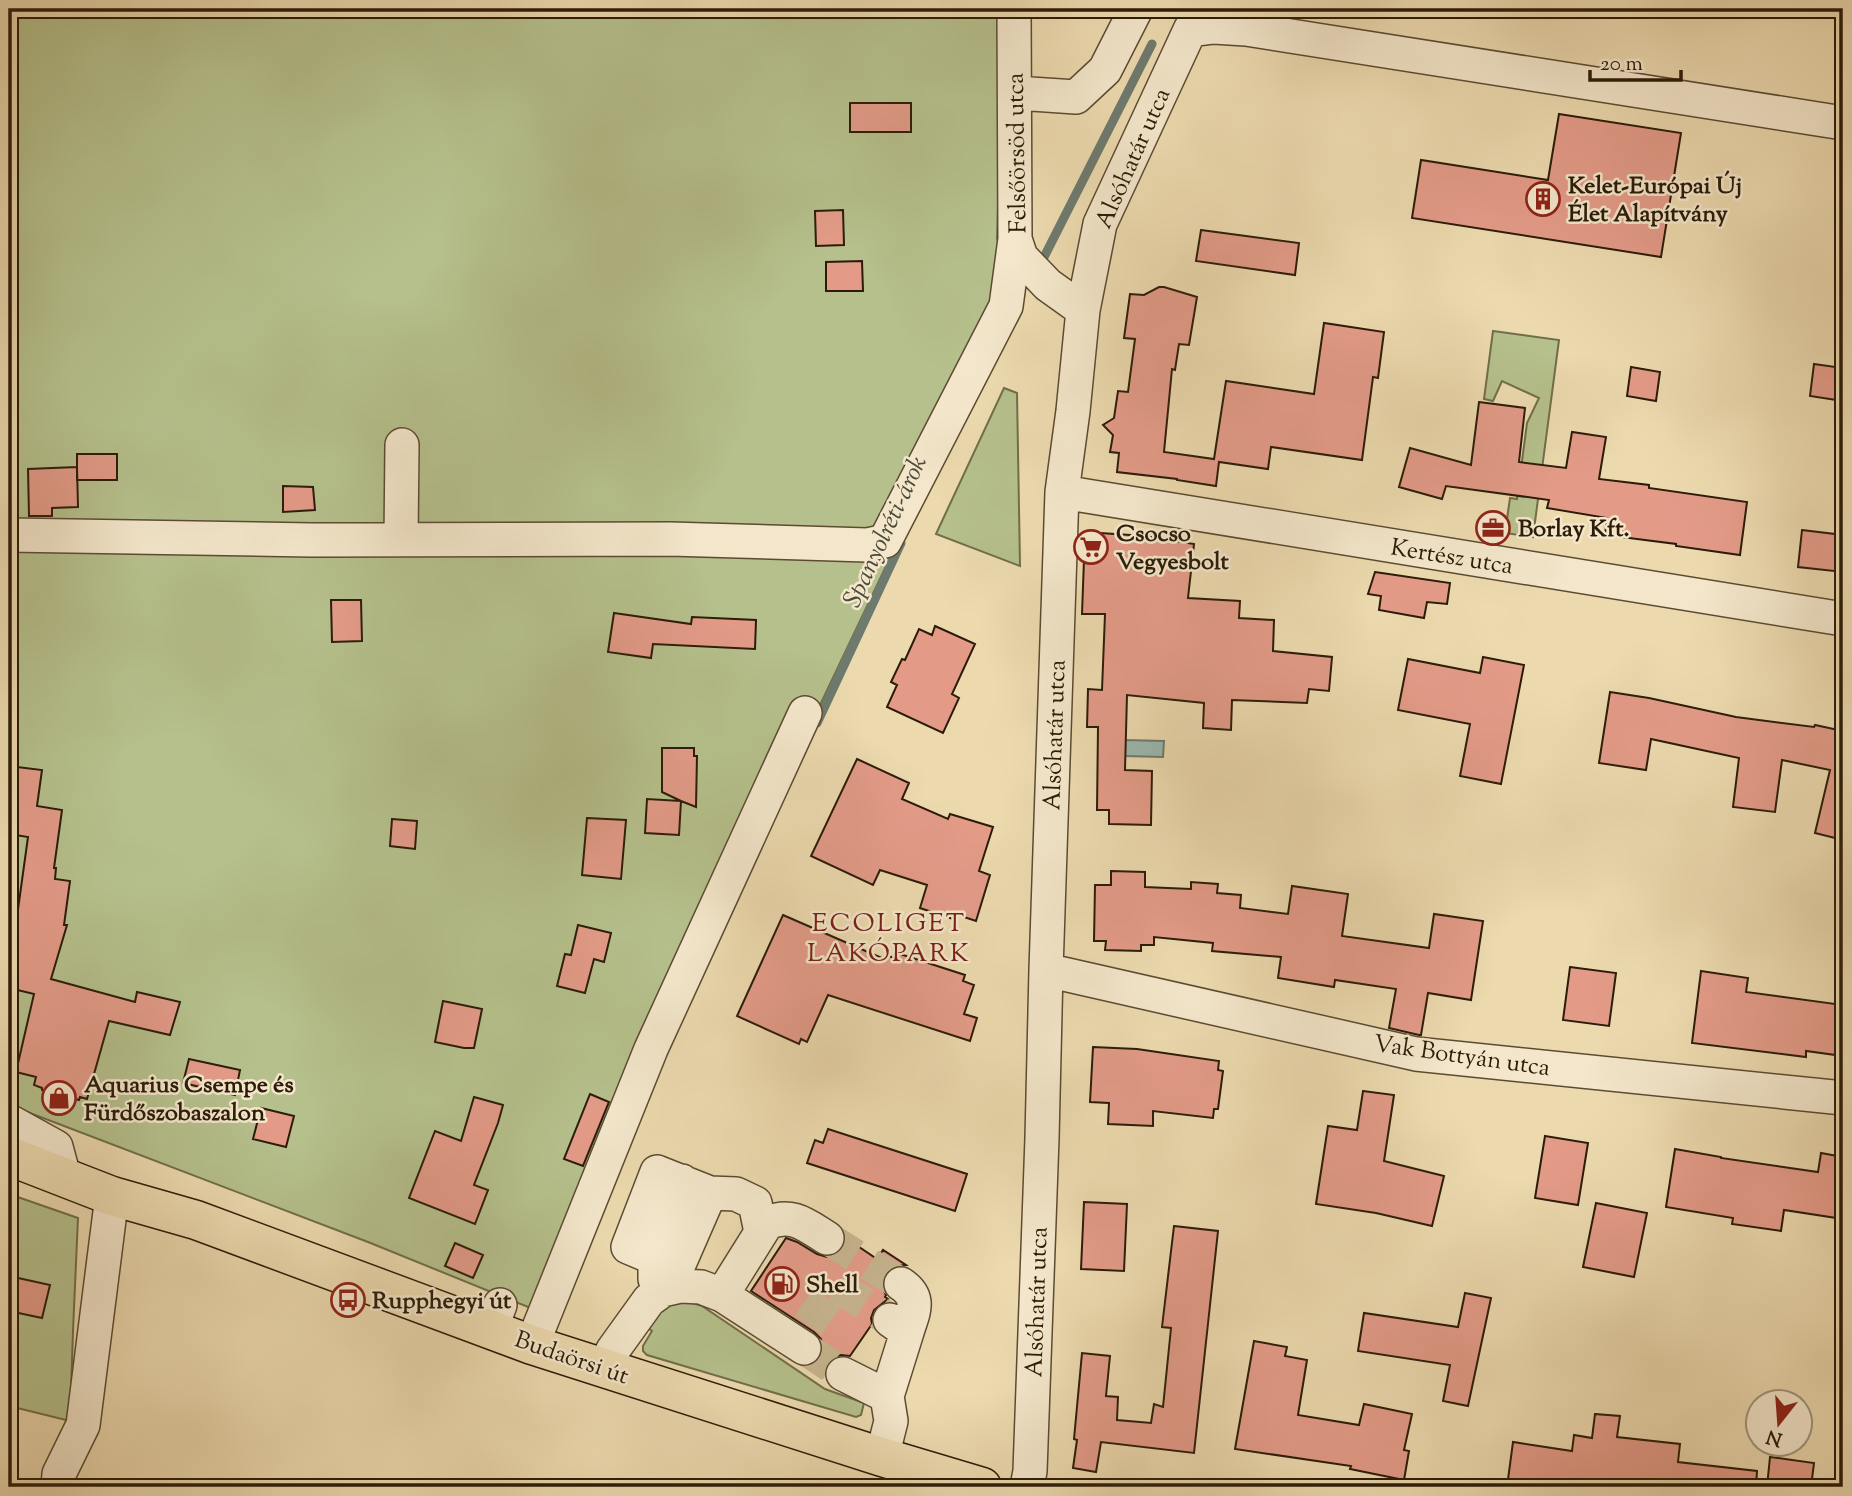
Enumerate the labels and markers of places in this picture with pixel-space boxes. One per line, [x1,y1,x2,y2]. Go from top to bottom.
place label: Kelet-Európai Új Élet Alapítvány [1568,170,1742,232]
building icon: Kelet-Európai Új Élet Alapítvány [1524,180,1562,218]
office icon: Borlay Kft. [1474,509,1512,547]
place label: Borlay Kft. [1518,513,1630,547]
place label: Csocso Vegyesbolt [1116,518,1229,580]
supermarket icon: Csocso Vegyesbolt [1072,528,1110,566]
place label: Aquarius Csempe és Fürdőszobaszalon [84,1069,294,1131]
shop icon: Aquarius Csempe és Fürdőszobaszalon [40,1079,78,1117]
fuel station icon: Shell [763,1265,801,1303]
place label: Shell [806,1269,859,1303]
bus stop icon: Rupphegyi út [329,1281,367,1319]
place label: Rupphegyi út [372,1285,512,1319]

